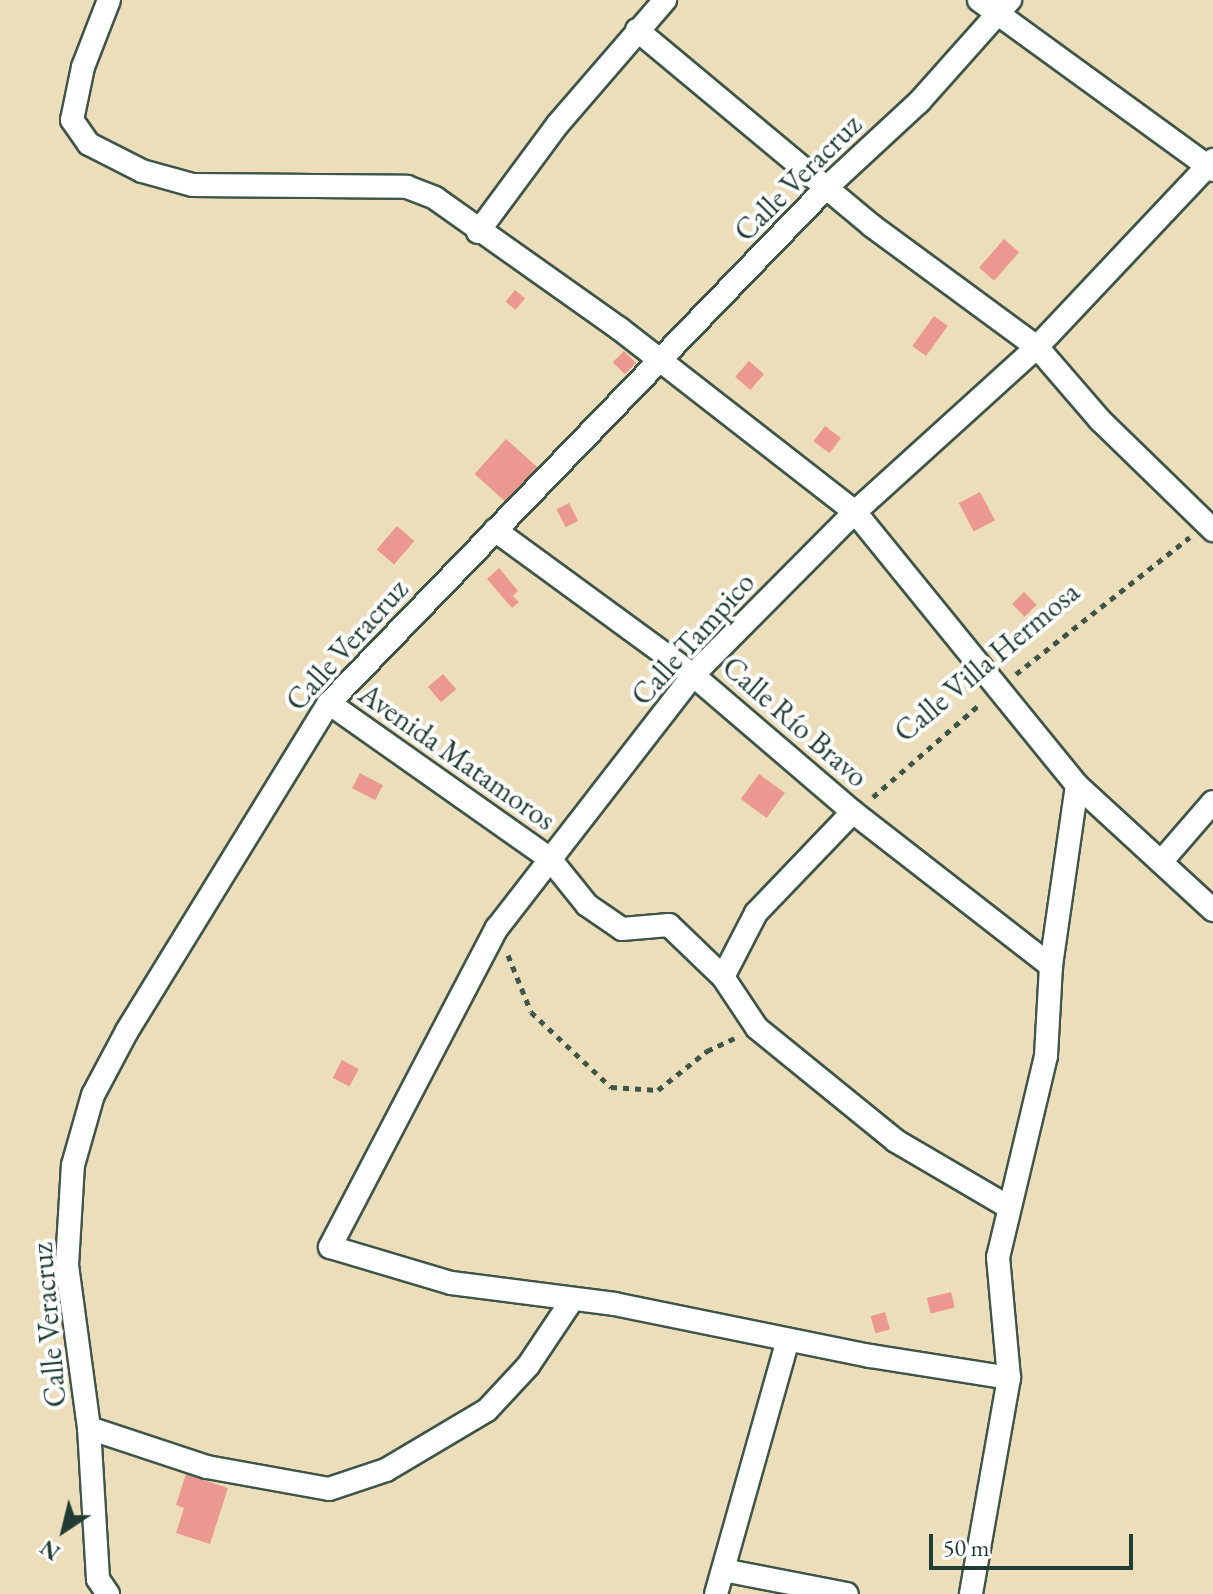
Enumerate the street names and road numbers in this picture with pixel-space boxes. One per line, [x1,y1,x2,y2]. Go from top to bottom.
street label: Calle Veracruz [727,107,869,249]
street label: Calle Tampico [624,565,762,713]
street label: Calle Veracruz [278,572,416,718]
street label: Calle Villa Hermosa [887,574,1087,750]
street label: Calle Río Bravo [715,649,875,795]
street label: Avenida Matamoros [352,676,562,838]
street label: Calle Veracruz [24,1241,74,1409]

